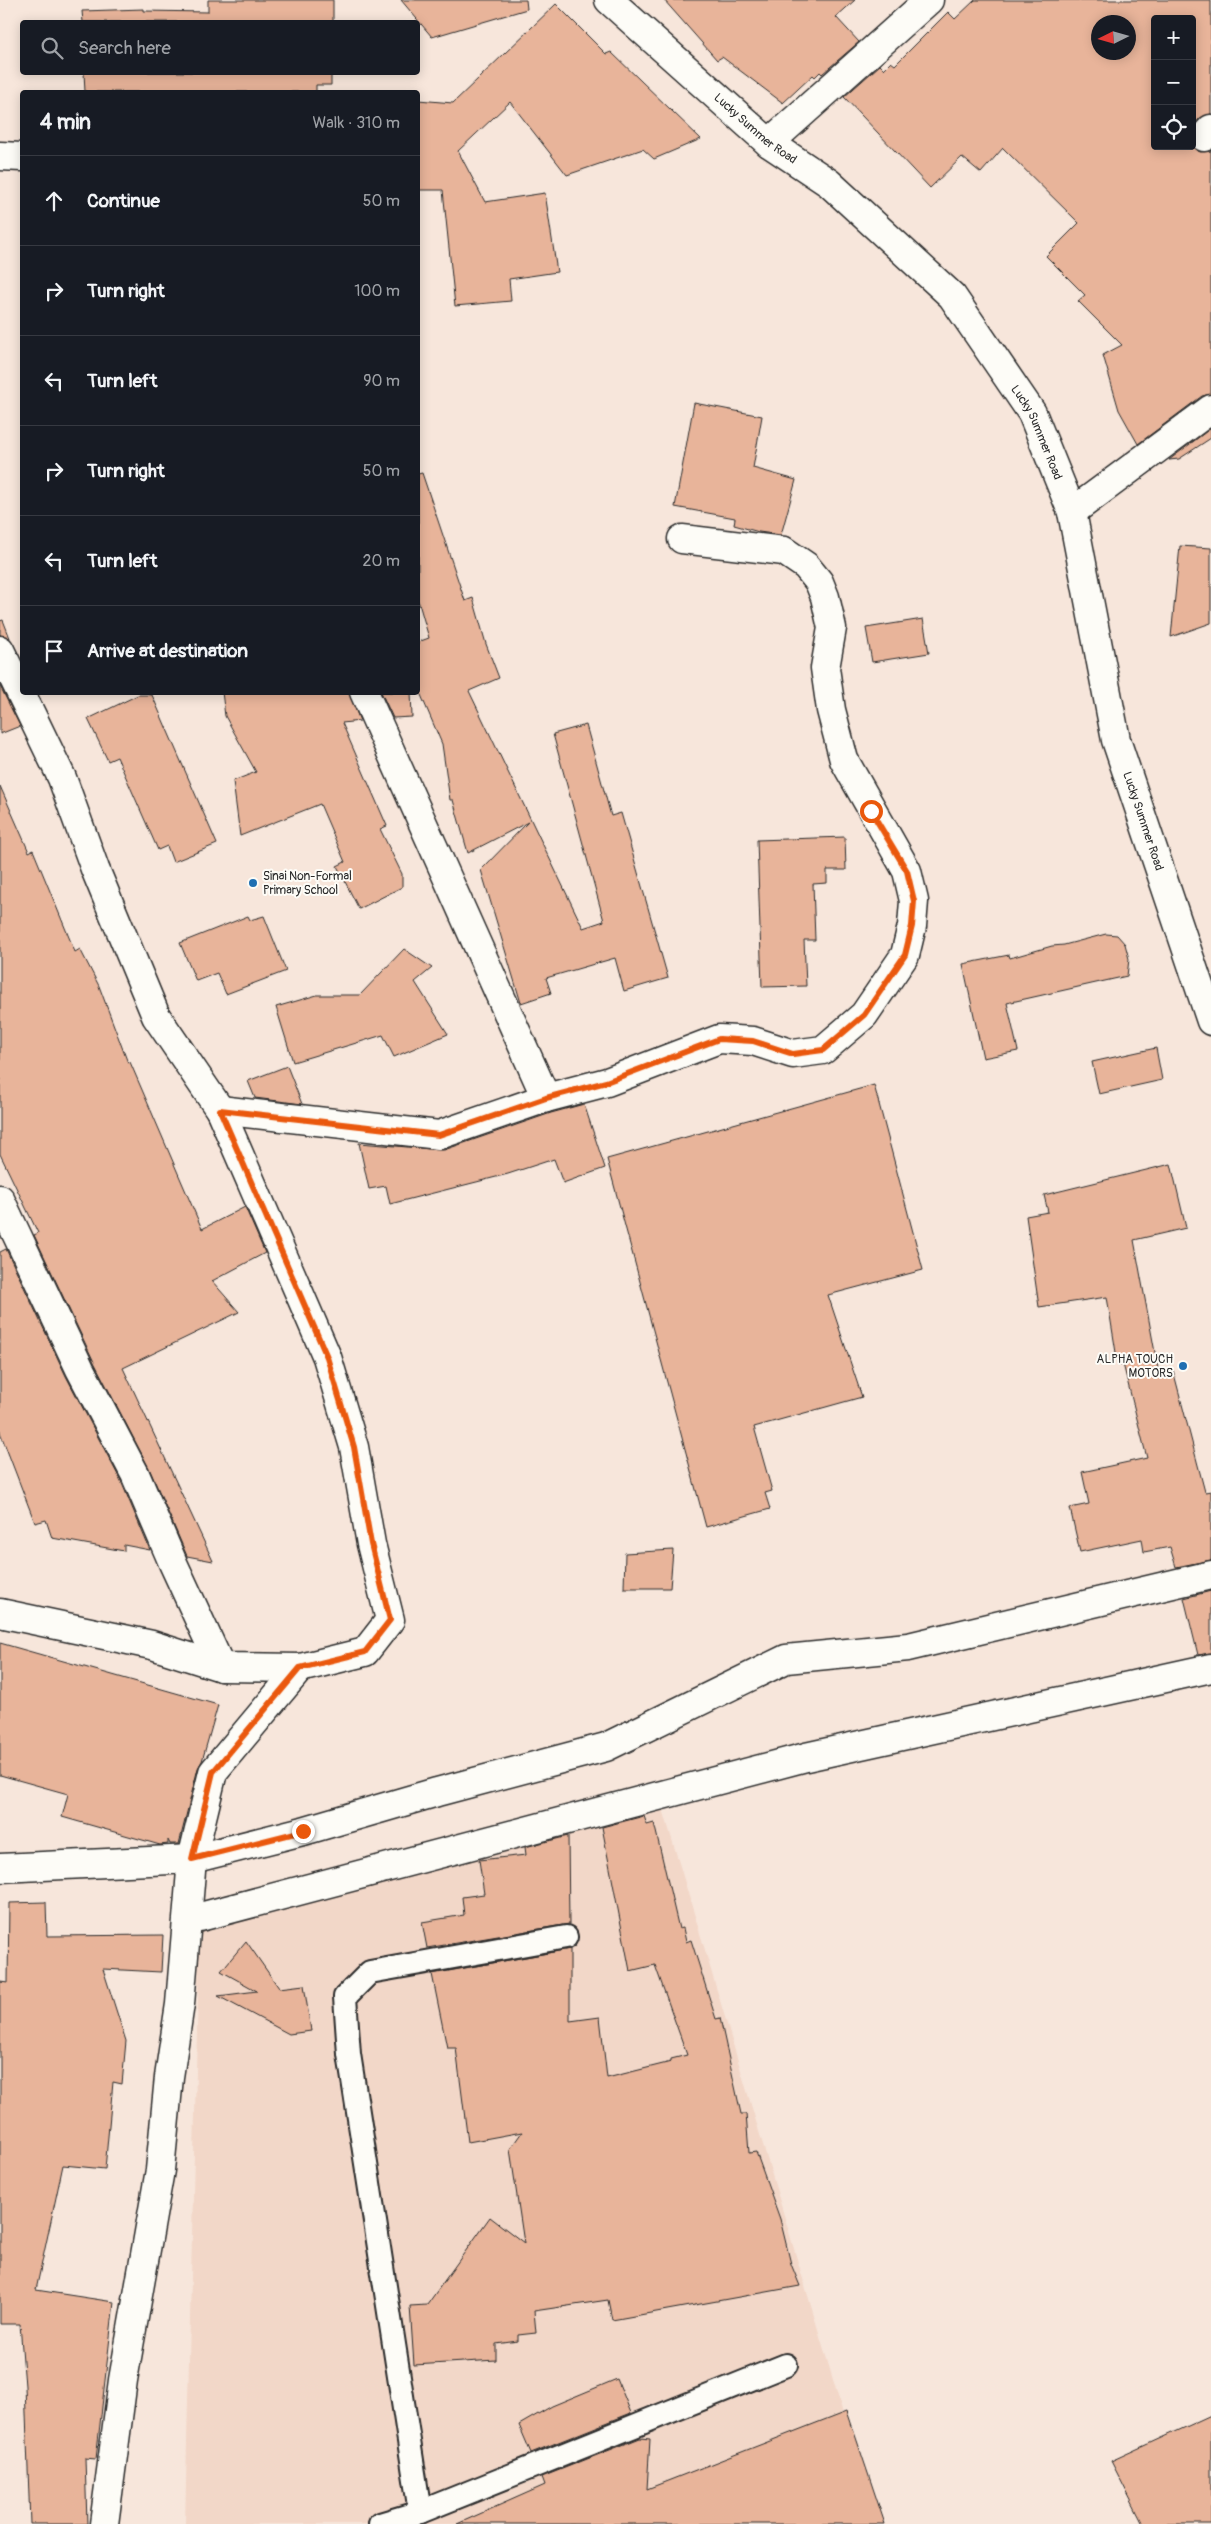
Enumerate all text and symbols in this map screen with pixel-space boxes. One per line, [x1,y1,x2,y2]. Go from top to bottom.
north arrow [1091,15,1136,60]
map controls [1151,15,1196,150]
button: + [1151,15,1196,60]
search box [20,20,420,75]
icon: search [38,34,66,62]
text: Search here [78,36,171,60]
button: − [1151,60,1196,105]
street label: Lucky Summer Road [711,90,800,168]
button: locate [1151,105,1196,150]
text: 4 min [40,109,91,136]
text: Walk · 310 m [313,113,400,133]
icon: ahead [40,187,68,215]
text: Continue [87,189,160,213]
text: 50 m [363,191,400,211]
icon: right [40,277,68,305]
text: Turn right [87,279,165,303]
text: 100 m [354,281,400,301]
icon: left [40,367,68,395]
text: Turn left [87,369,157,393]
text: 90 m [363,371,400,391]
street label: Lucky Summer Road [1007,382,1065,482]
icon: right [40,457,68,485]
text: Turn right [87,459,165,483]
text: 50 m [363,461,400,481]
icon: left [40,547,68,575]
text: Turn left [87,549,157,573]
text: 20 m [362,551,400,571]
icon: arrive [40,637,68,665]
text: Arrive at destination [87,639,248,663]
street label: Lucky Summer Road [1119,770,1167,873]
route start [860,800,883,823]
place label: Sinai Non-Formal Primary School [263,869,352,898]
marker: Sinai Non-Formal Primary School [247,877,259,889]
place label: ALPHA TOUCH MOTORS [1097,1352,1173,1381]
marker: ALPHA TOUCH MOTORS [1177,1360,1189,1372]
route end [292,1820,315,1843]

